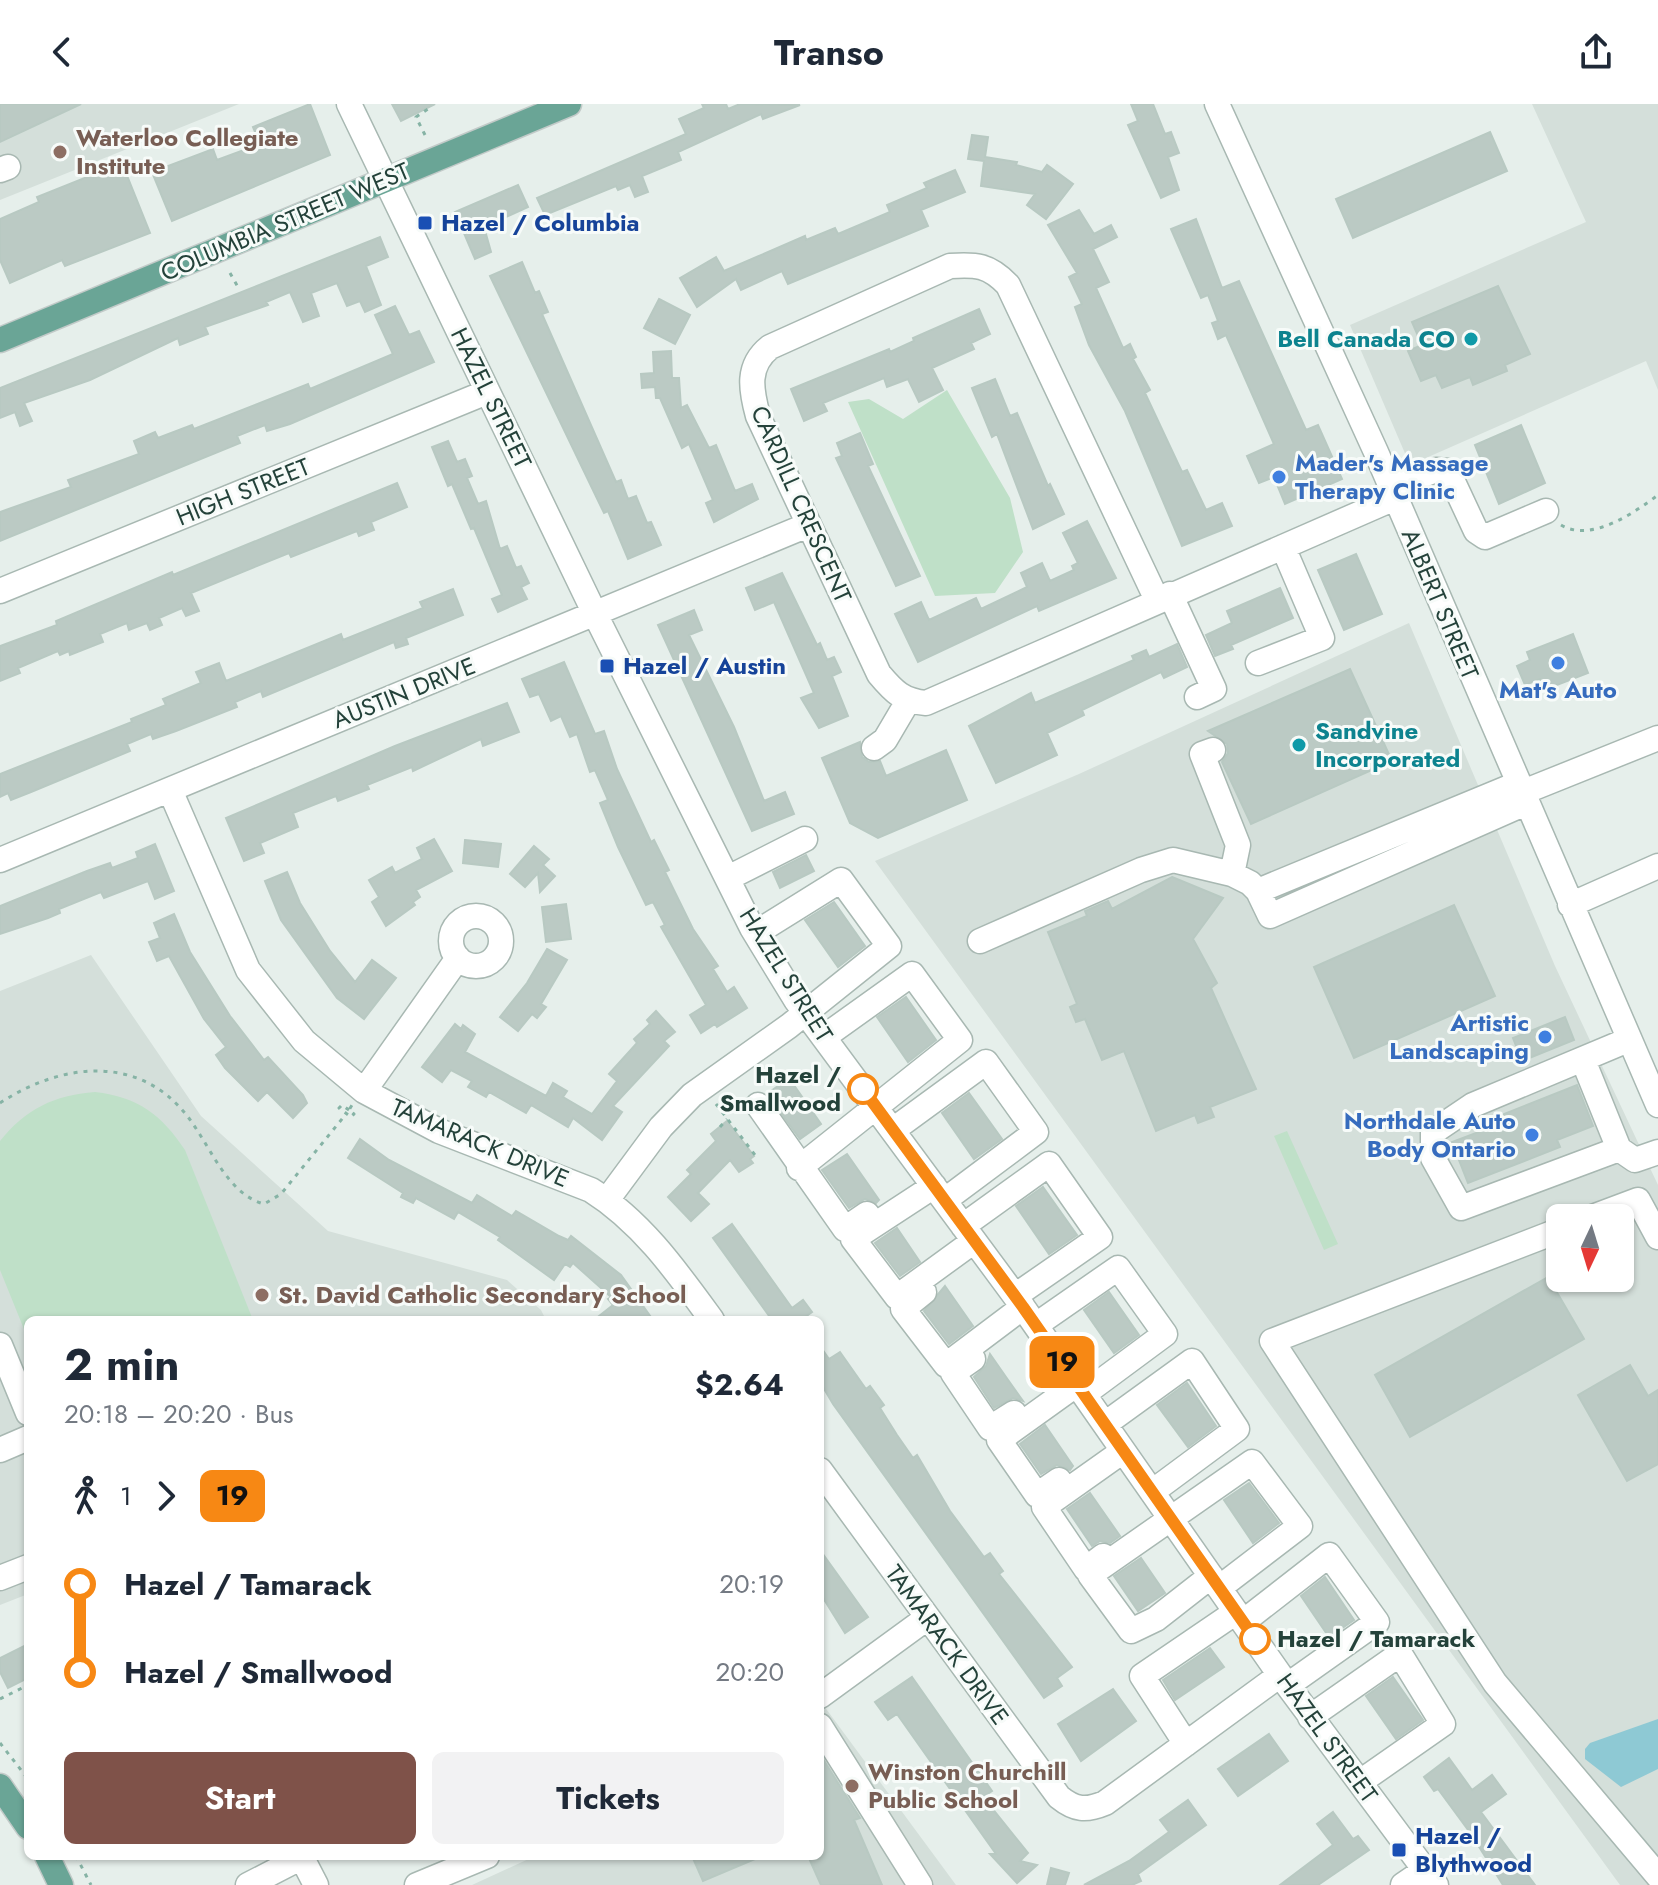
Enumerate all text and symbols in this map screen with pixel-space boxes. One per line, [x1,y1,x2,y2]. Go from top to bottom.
text: Transo [774,26,884,78]
icon: back [40,30,84,74]
icon: share [1574,30,1618,74]
place label: Waterloo Collegiate Institute [76,120,299,183]
marker: Waterloo Collegiate Institute [51,143,69,161]
street label: COLUMBIA STREET WEST [155,153,414,290]
place label: Hazel / Columbia [441,205,640,240]
marker: Hazel / Columbia [416,214,434,232]
place label: Bell Canada CO [1277,321,1455,356]
street label: HAZEL STREET [442,322,541,474]
marker: Bell Canada CO [1462,330,1480,348]
street label: CARDILL CRESCENT [742,400,861,608]
place label: Mader's Massage Therapy Clinic [1295,445,1488,508]
street label: HIGH STREET [171,449,315,534]
marker: Mader's Massage Therapy Clinic [1270,468,1288,486]
street label: ALBERT STREET [1393,523,1488,684]
street label: AUSTIN DRIVE [327,648,481,737]
place label: Hazel / Austin [623,648,786,683]
marker: Mat's Auto [1549,654,1567,672]
marker: Hazel / Austin [598,657,616,675]
place label: Mat's Auto [1499,672,1617,707]
place label: Sandvine Incorporated [1315,713,1460,776]
marker: Sandvine Incorporated [1290,736,1308,754]
street label: HAZEL STREET [731,901,842,1049]
place label: Artistic Landscaping [1389,1005,1529,1068]
marker: Artistic Landscaping [1536,1028,1554,1046]
place label: Hazel / Smallwood [719,1057,841,1120]
marker: Hazel / Smallwood [848,1074,878,1104]
street label: TAMARACK DRIVE [386,1089,575,1196]
place label: Northdale Auto Body Ontario [1344,1103,1516,1166]
marker: Northdale Auto Body Ontario [1523,1126,1541,1144]
north arrow [1546,1204,1634,1292]
map controls [1546,1204,1634,1292]
place label: St. David Catholic Secondary School [278,1277,687,1312]
marker: St. David Catholic Secondary School [253,1286,271,1304]
text: 2 min [64,1333,180,1397]
line badge: 19 [1026,1336,1098,1388]
text: 19 [1046,1341,1078,1382]
text: $2.64 [695,1363,784,1406]
text: 20:18 – 20:20 · Bus [64,1395,294,1433]
icon: walk [64,1474,108,1518]
icon: forward [144,1474,188,1518]
text: 19 [216,1475,249,1516]
text: 1 [120,1477,132,1515]
street label: TAMARACK DRIVE [877,1557,1017,1732]
text: Hazel / Tamarack [124,1563,372,1606]
text: 20:19 [719,1565,784,1603]
place label: Hazel / Tamarack [1277,1621,1475,1656]
marker: Hazel / Tamarack [1240,1624,1270,1654]
text: Hazel / Smallwood [124,1651,393,1694]
text: 20:20 [715,1653,784,1691]
street label: HAZEL STREET [1268,1666,1386,1810]
button: Start [64,1752,416,1844]
button: Tickets [432,1752,784,1844]
place label: Winston Churchill Public School [868,1754,1067,1817]
marker: Winston Churchill Public School [843,1777,861,1795]
place label: Hazel / Blythwood [1415,1818,1532,1881]
marker: Hazel / Blythwood [1390,1841,1408,1859]

